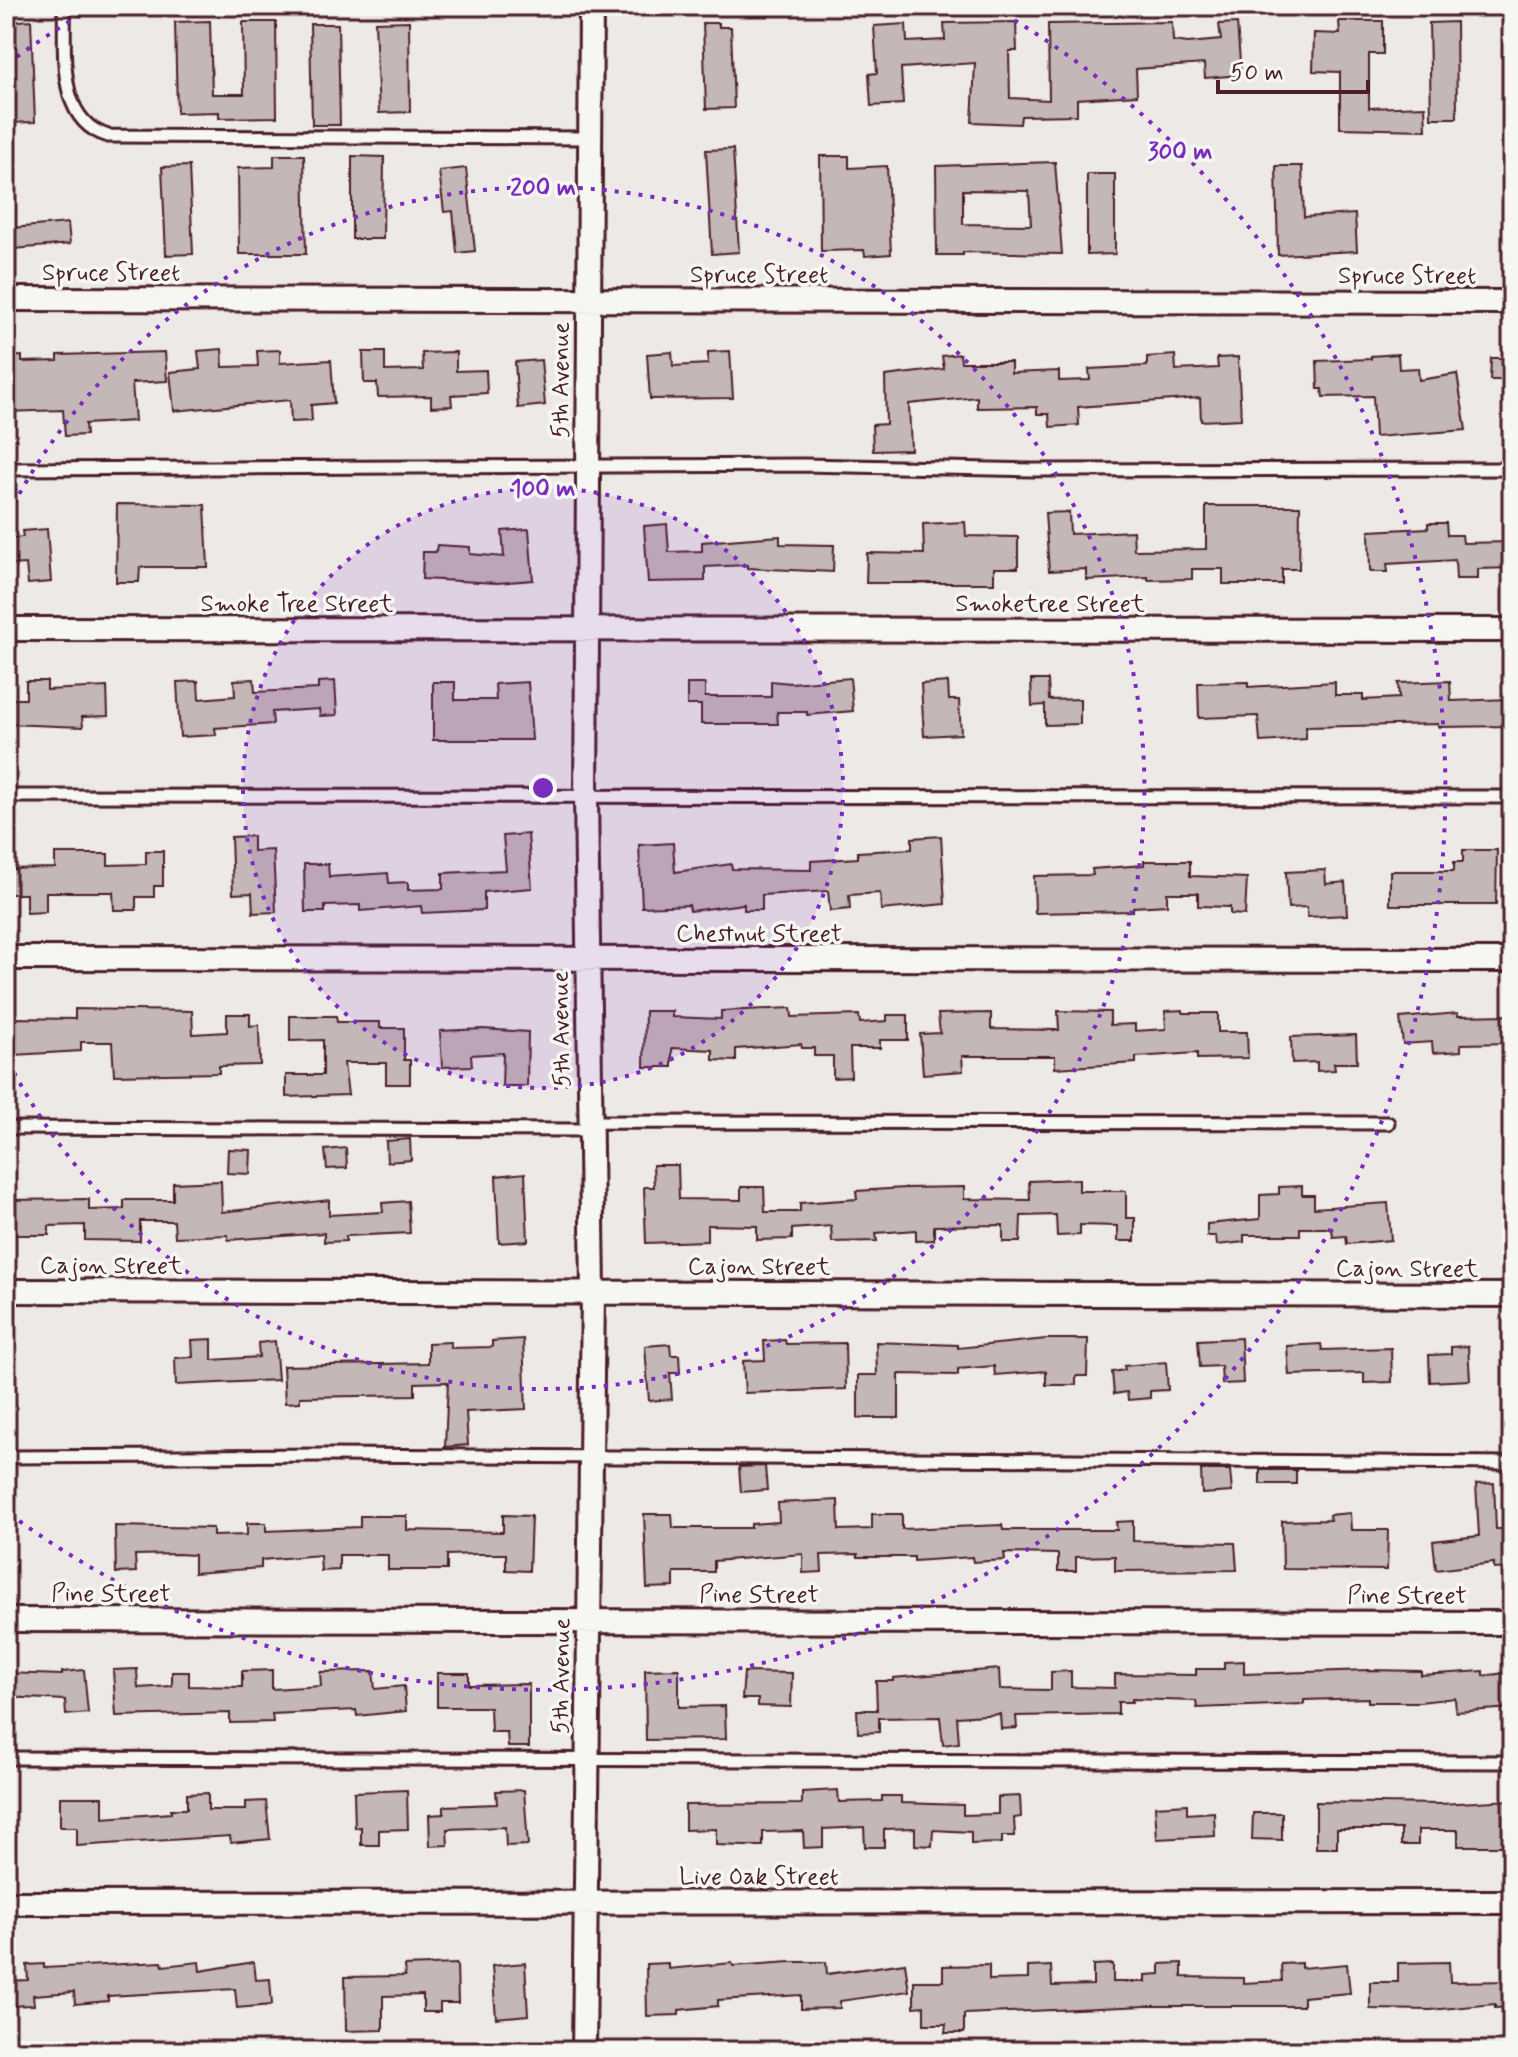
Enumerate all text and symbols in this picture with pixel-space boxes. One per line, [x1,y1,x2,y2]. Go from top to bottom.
scale bar [1218,44,1368,94]
text: 50 m [1230,58,1284,89]
text: 300 m [1148,137,1212,168]
text: 200 m [510,173,576,204]
street label: Spruce Street [42,258,180,289]
street label: Spruce Street [690,260,828,291]
street label: Spruce Street [1338,261,1476,292]
street label: 5th Avenue [546,322,577,438]
text: 100 m [511,474,575,505]
street label: Smoke Tree Street [201,589,393,620]
street label: Smoketree Street [955,589,1145,620]
centre of rings [529,774,557,802]
street label: Chestnut Street [676,919,842,950]
street label: 5th Avenue [545,970,579,1087]
street label: Cajon Street [40,1251,182,1282]
street label: Cajon Street [688,1252,830,1283]
street label: Cajon Street [1336,1254,1478,1285]
street label: Pine Street [51,1579,171,1610]
street label: Pine Street [699,1580,819,1611]
street label: Pine Street [1347,1581,1467,1612]
street label: 5th Avenue [545,1617,579,1734]
street label: Live Oak Street [679,1862,839,1893]

